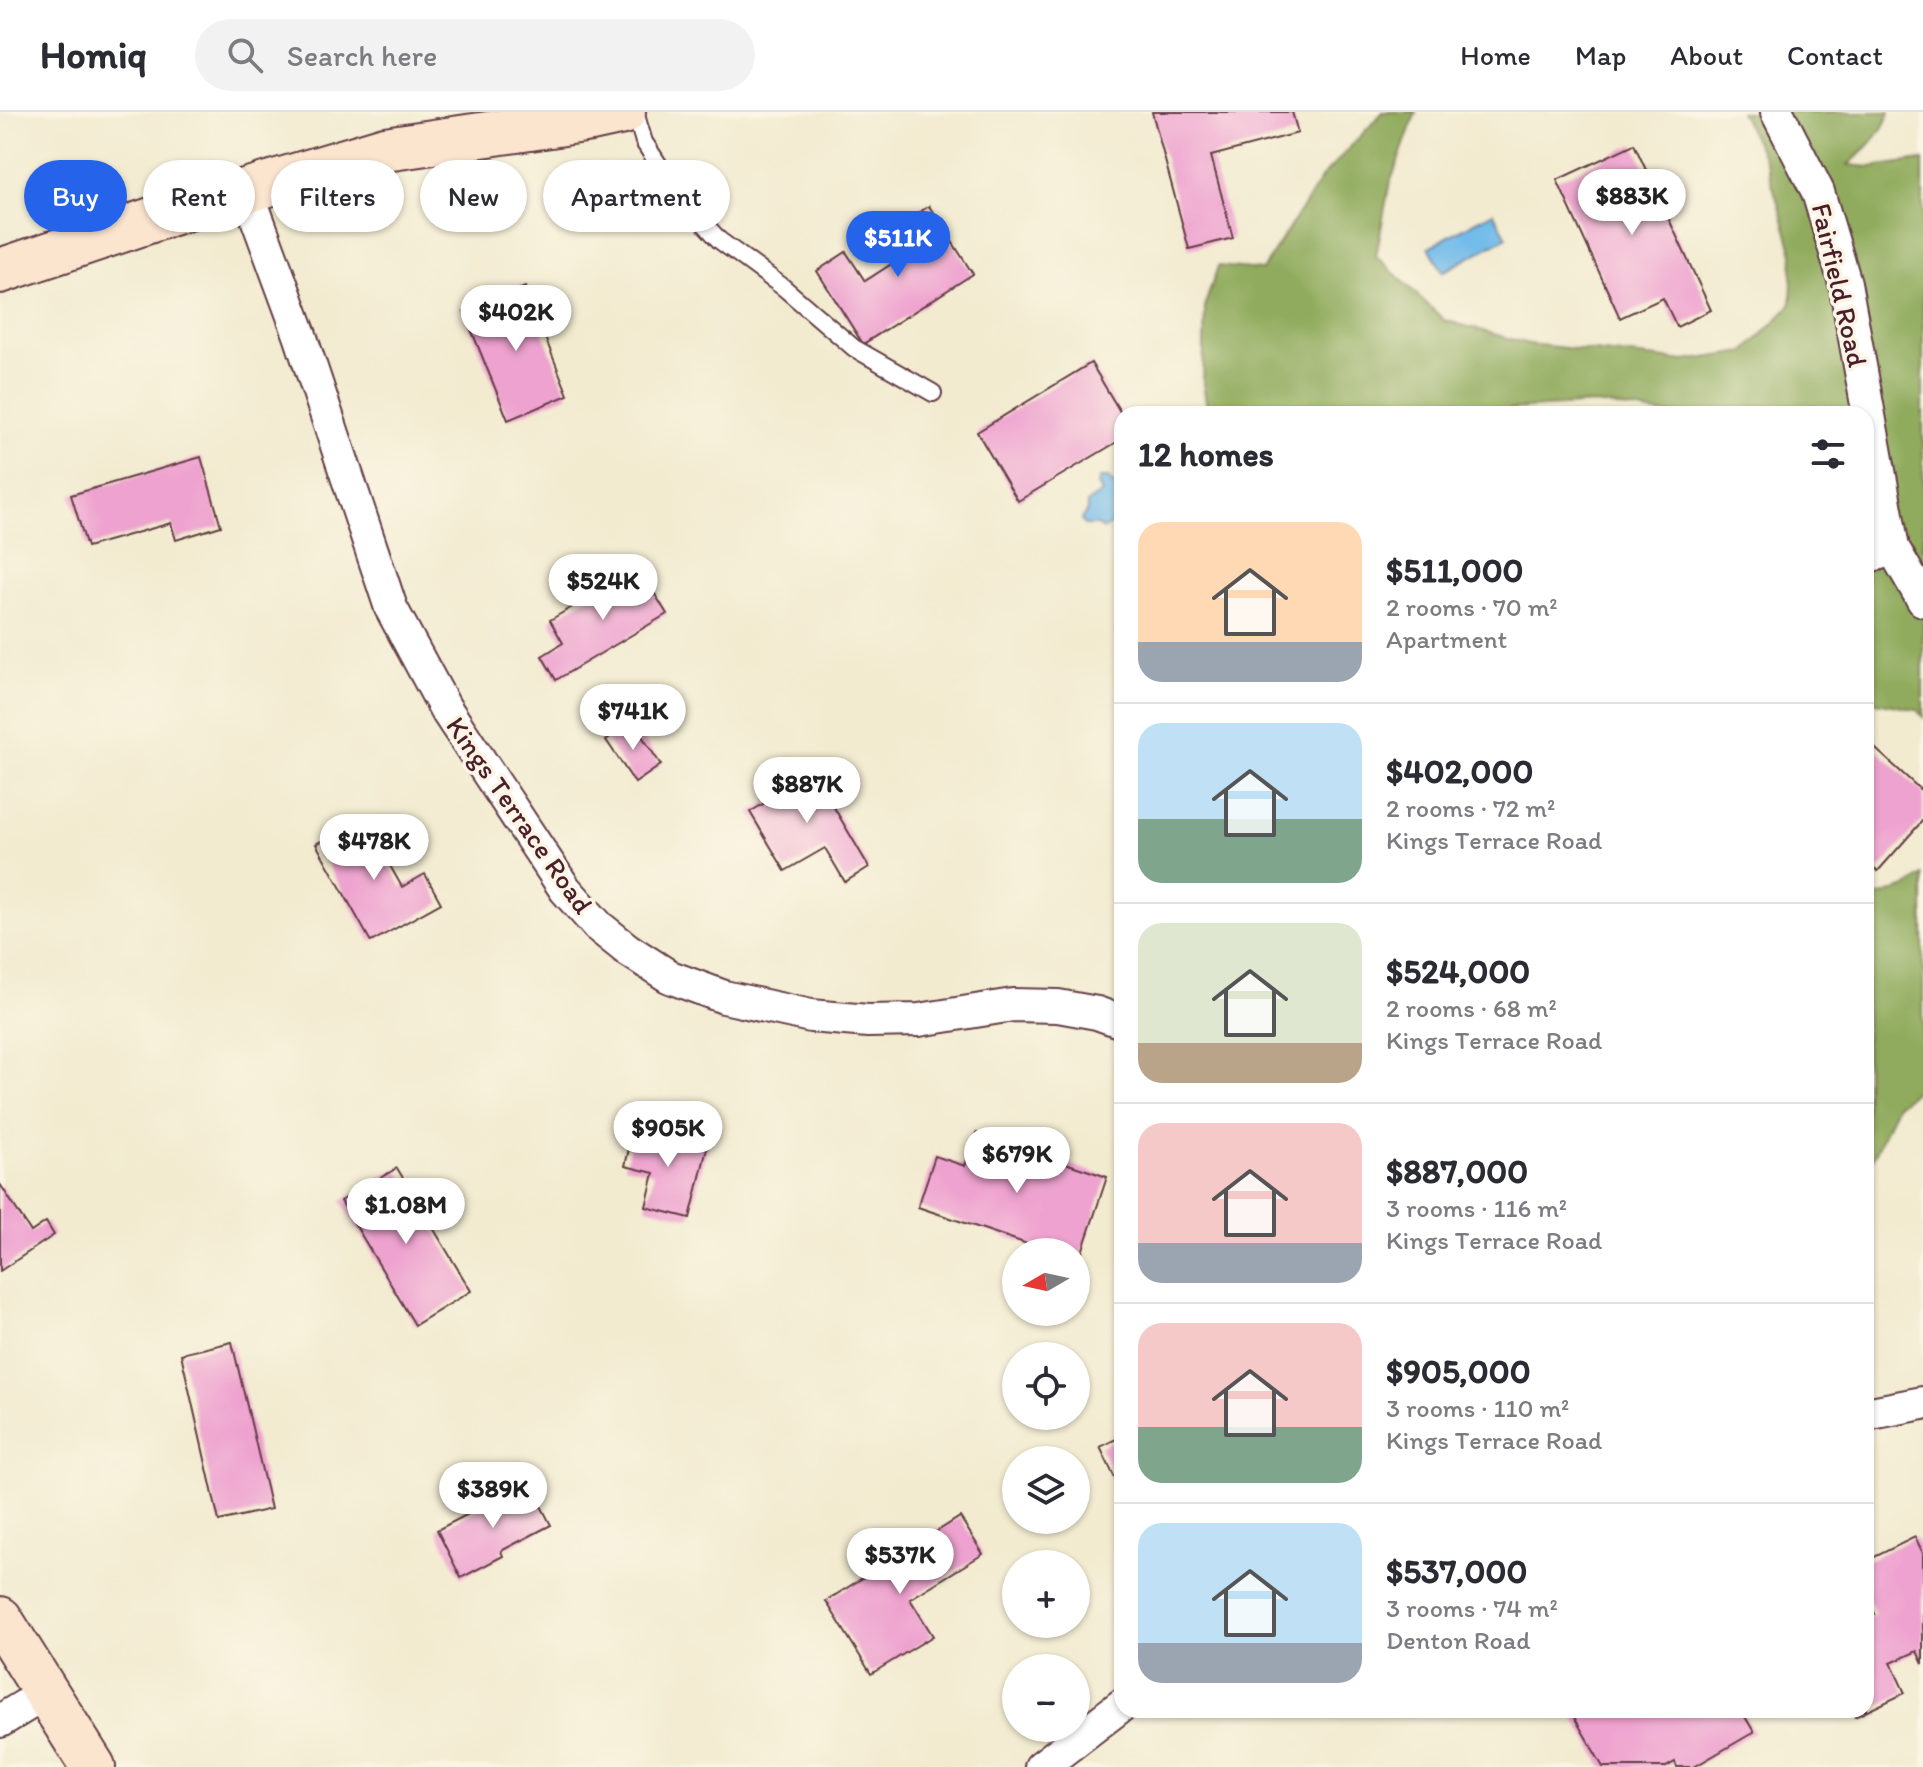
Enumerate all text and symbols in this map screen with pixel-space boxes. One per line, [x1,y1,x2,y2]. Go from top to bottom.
search box [195,19,755,91]
text: Homiq [40,32,147,78]
icon: search [223,33,267,77]
text: Search here [287,37,437,74]
text: Home [1460,38,1531,72]
text: Map [1575,38,1626,72]
text: About [1670,38,1743,72]
text: Contact [1787,38,1883,72]
chip: Buy [24,160,127,232]
chip: Rent [143,160,255,232]
chip: Filters [271,160,404,232]
chip: New [420,160,527,232]
chip: Apartment [543,160,730,232]
pin: $883K [1576,169,1688,237]
text: $883K [1596,179,1668,211]
street label: Fairfield Road [1805,200,1876,371]
pin: $511K [842,211,954,279]
text: $511K [864,221,932,253]
pin: $402K [460,285,572,353]
text: $402K [478,295,554,327]
icon: filters [1806,432,1850,476]
text: 12 homes [1138,434,1274,475]
text: $511,000 [1386,550,1524,591]
pin: $524K [547,554,659,622]
icon: home [1202,554,1298,650]
text: $524K [567,564,639,596]
text: 2 rooms · 70 m² [1386,591,1558,623]
text: Apartment [1386,623,1507,655]
pin: $741K [577,684,689,752]
text: $741K [598,694,668,726]
street label: Kings Terrace Road [439,710,601,921]
text: $402,000 [1386,751,1533,792]
icon: home [1202,755,1298,851]
pin: $887K [751,757,863,825]
text: $887K [771,767,843,799]
text: 2 rooms · 72 m² [1386,792,1555,824]
pin: $478K [318,814,430,882]
text: $478K [338,824,410,856]
text: Kings Terrace Road [1386,824,1602,856]
text: $524,000 [1386,951,1530,992]
icon: home [1202,955,1298,1051]
text: 2 rooms · 68 m² [1386,992,1557,1024]
text: Kings Terrace Road [1386,1024,1602,1056]
pin: $905K [612,1101,724,1169]
text: $905K [631,1111,705,1143]
pin: $679K [961,1127,1073,1195]
text: $679K [982,1137,1052,1169]
text: $887,000 [1386,1151,1528,1192]
icon: home [1202,1155,1298,1251]
pin: $1.08M [341,1178,471,1246]
text: $1.08M [365,1188,447,1220]
text: 3 rooms · 116 m² [1386,1192,1567,1224]
text: Kings Terrace Road [1386,1224,1602,1256]
north arrow [1002,1238,1090,1326]
map controls [1002,1238,1090,1742]
button: locate [1002,1342,1090,1430]
text: $905,000 [1386,1351,1531,1392]
icon: home [1202,1355,1298,1451]
text: 3 rooms · 110 m² [1386,1392,1569,1424]
text: Kings Terrace Road [1386,1424,1602,1456]
button: layers [1002,1446,1090,1534]
pin: $389K [437,1462,549,1530]
text: $389K [457,1472,529,1504]
pin: $537K [844,1528,956,1596]
text: $537K [865,1538,935,1570]
button: + [1002,1550,1090,1638]
text: $537,000 [1386,1551,1527,1592]
icon: home [1202,1555,1298,1651]
text: 3 rooms · 74 m² [1386,1592,1558,1624]
text: Denton Road [1386,1624,1531,1656]
button: − [1002,1654,1090,1742]

